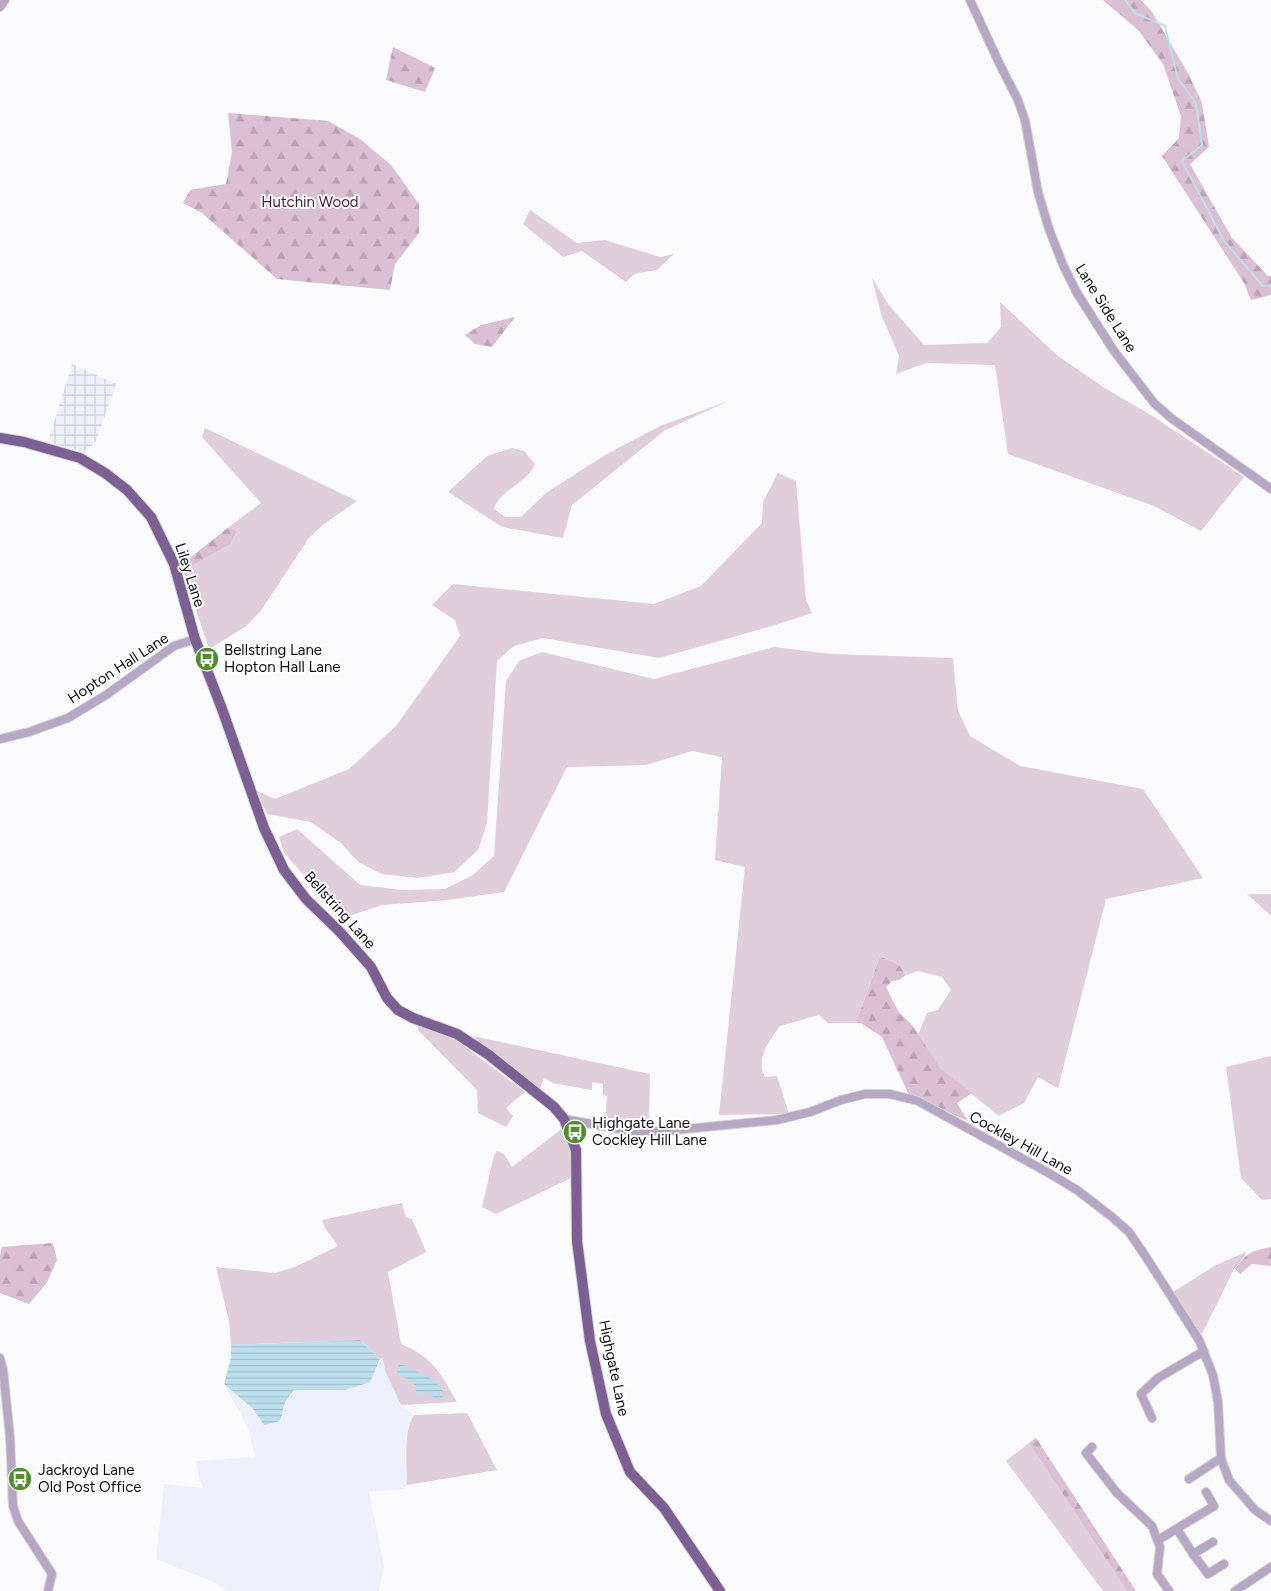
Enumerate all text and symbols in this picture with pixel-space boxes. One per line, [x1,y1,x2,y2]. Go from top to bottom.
park label: Hutchin Wood [261,193,359,211]
street label: Lane Side Lane [1072,260,1140,356]
street label: Liley Lane [171,541,209,609]
street label: Hopton Hall Lane [64,629,172,707]
place label: Bellstring Lane Hopton Hall Lane [224,641,340,676]
bus stop icon: Bellstring Lane Hopton Hall Lane [194,646,220,672]
street label: Bellstring Lane [301,868,379,952]
street label: Cockley Hill Lane [966,1107,1076,1179]
place label: Highgate Lane Cockley Hill Lane [592,1114,707,1149]
bus stop icon: Highgate Lane Cockley Hill Lane [562,1119,588,1145]
street label: Highgate Lane [595,1318,633,1418]
place label: Jackroyd Lane Old Post Office [38,1461,142,1496]
bus stop icon: Jackroyd Lane Old Post Office [7,1466,33,1492]

